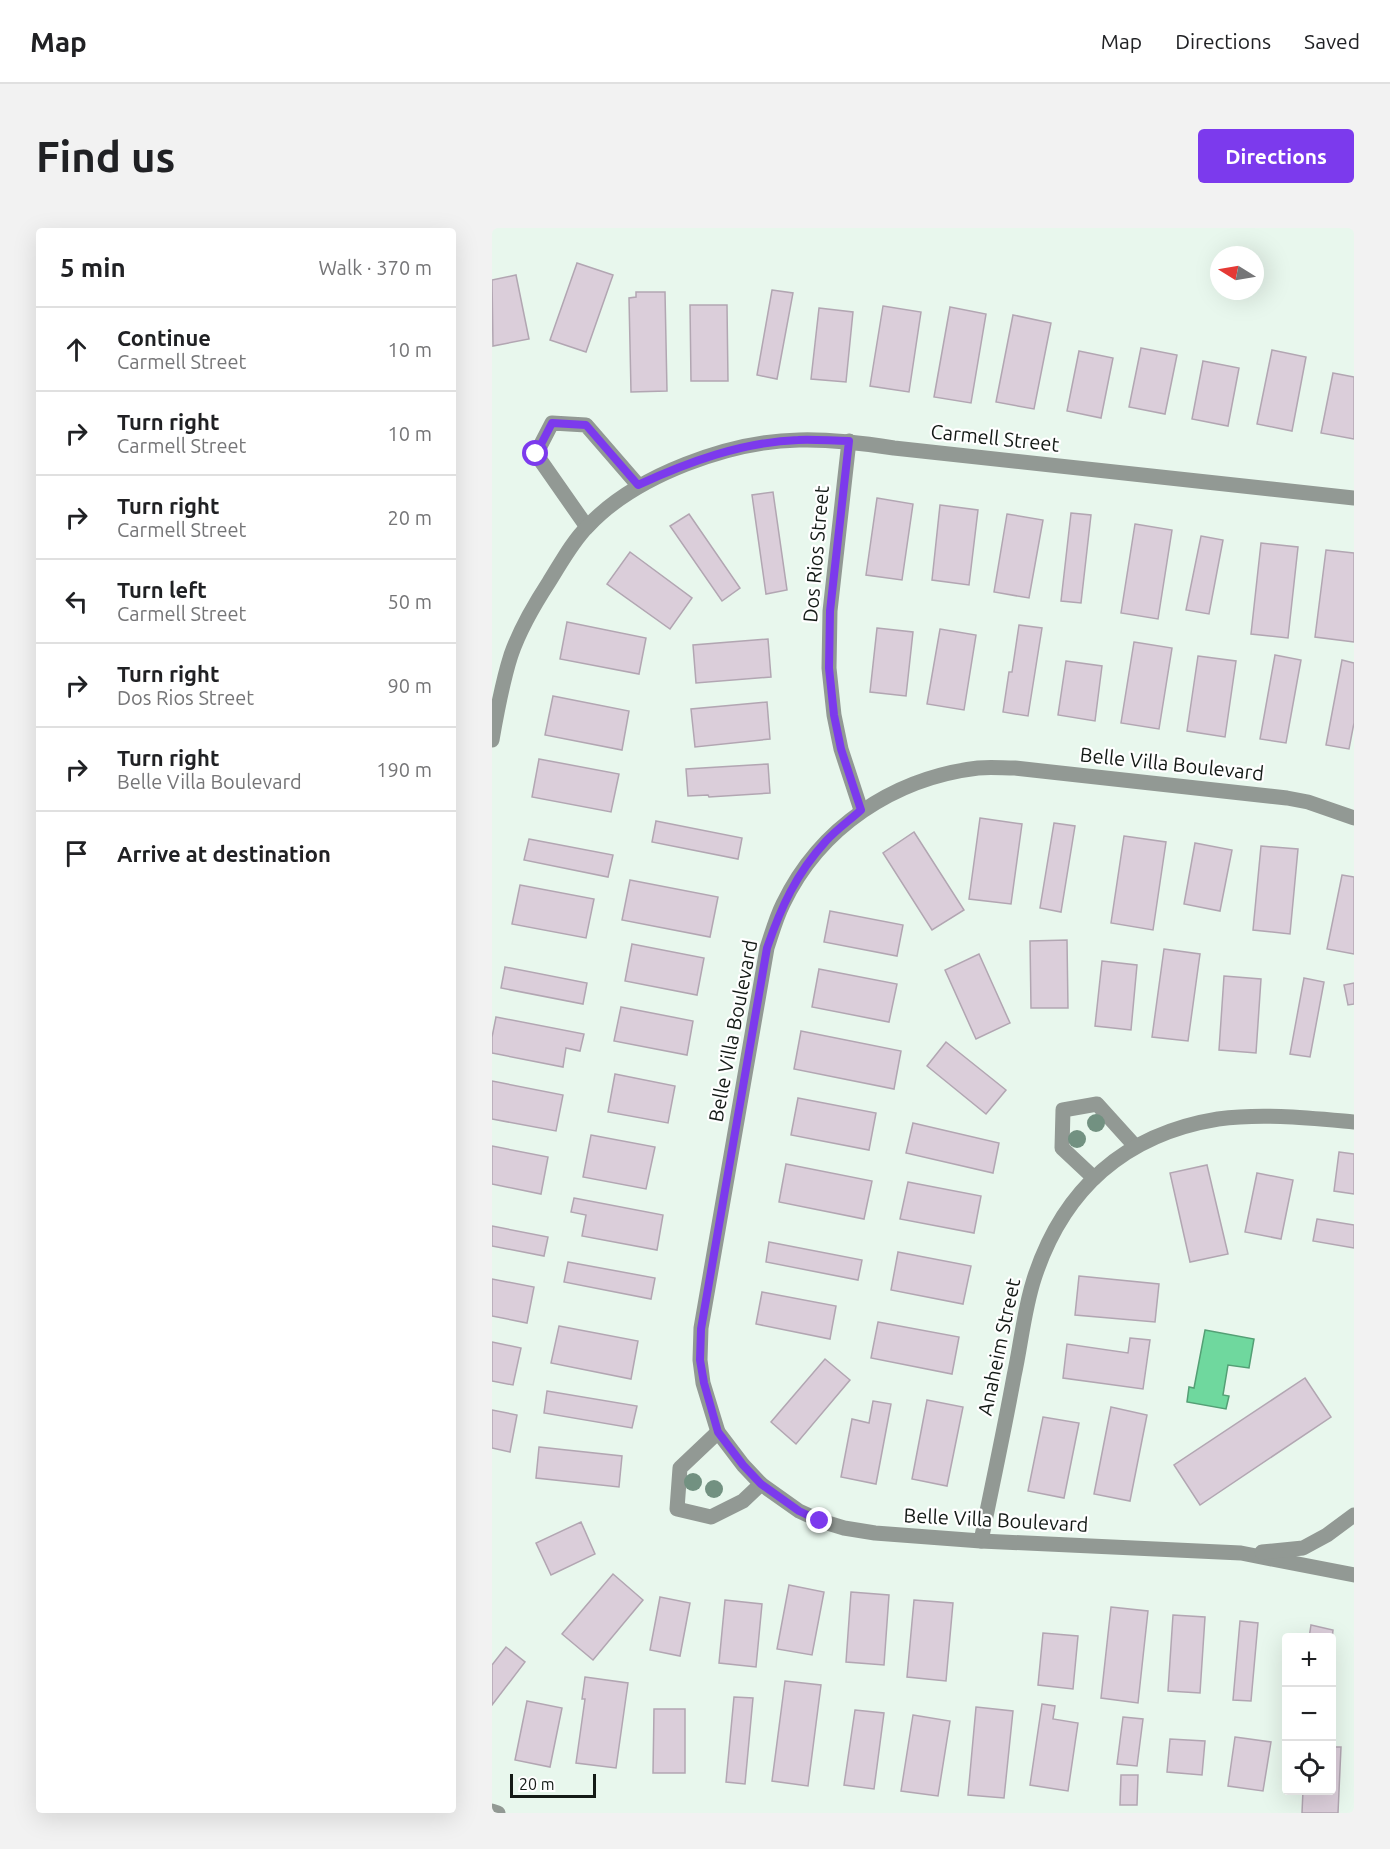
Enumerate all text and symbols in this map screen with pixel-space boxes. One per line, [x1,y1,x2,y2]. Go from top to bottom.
text: Map [30,26,87,57]
text: Map [1101,29,1142,53]
text: Directions [1175,29,1271,53]
text: Saved [1304,29,1360,53]
button: Directions [1198,129,1354,183]
text: Find us [36,133,175,180]
north arrow [1210,246,1264,300]
text: 5 min [60,253,126,282]
text: Walk · 370 m [319,256,432,279]
text: Continue [117,325,211,350]
icon: ahead [60,333,93,366]
text: 10 m [388,338,432,361]
text: Carmell Street [117,350,246,373]
text: Turn right [117,409,219,434]
icon: right [60,417,93,450]
street label: Carmell Street [930,419,1061,456]
text: 10 m [388,422,432,445]
text: Carmell Street [117,434,246,457]
route start [522,440,548,466]
street label: Dos Rios Street [798,484,833,623]
text: Turn right [117,493,219,518]
icon: right [60,501,93,534]
text: 20 m [388,506,432,529]
text: Carmell Street [117,518,246,541]
text: Turn left [117,577,207,602]
icon: left [60,585,93,618]
text: 50 m [388,590,432,613]
text: Carmell Street [117,602,246,625]
text: Turn right [117,661,219,686]
icon: right [60,669,93,702]
text: 90 m [388,674,432,697]
text: Dos Rios Street [117,686,254,709]
street label: Belle Villa Boulevard [1079,742,1265,785]
text: Turn right [117,745,219,770]
icon: right [60,753,93,786]
text: 190 m [376,758,432,781]
text: Belle Villa Boulevard [117,770,302,793]
icon: arrive [60,837,93,870]
text: Arrive at destination [117,841,331,866]
street label: Belle Villa Boulevard [704,938,761,1124]
street label: Anaheim Street [973,1276,1024,1418]
street label: Belle Villa Boulevard [903,1503,1089,1536]
route end [806,1507,832,1533]
map controls [1282,1633,1336,1795]
button: + [1282,1633,1336,1687]
button: − [1282,1687,1336,1741]
button: locate [1282,1741,1336,1795]
scale bar [510,1771,596,1798]
text: 20 m [519,1775,555,1793]

